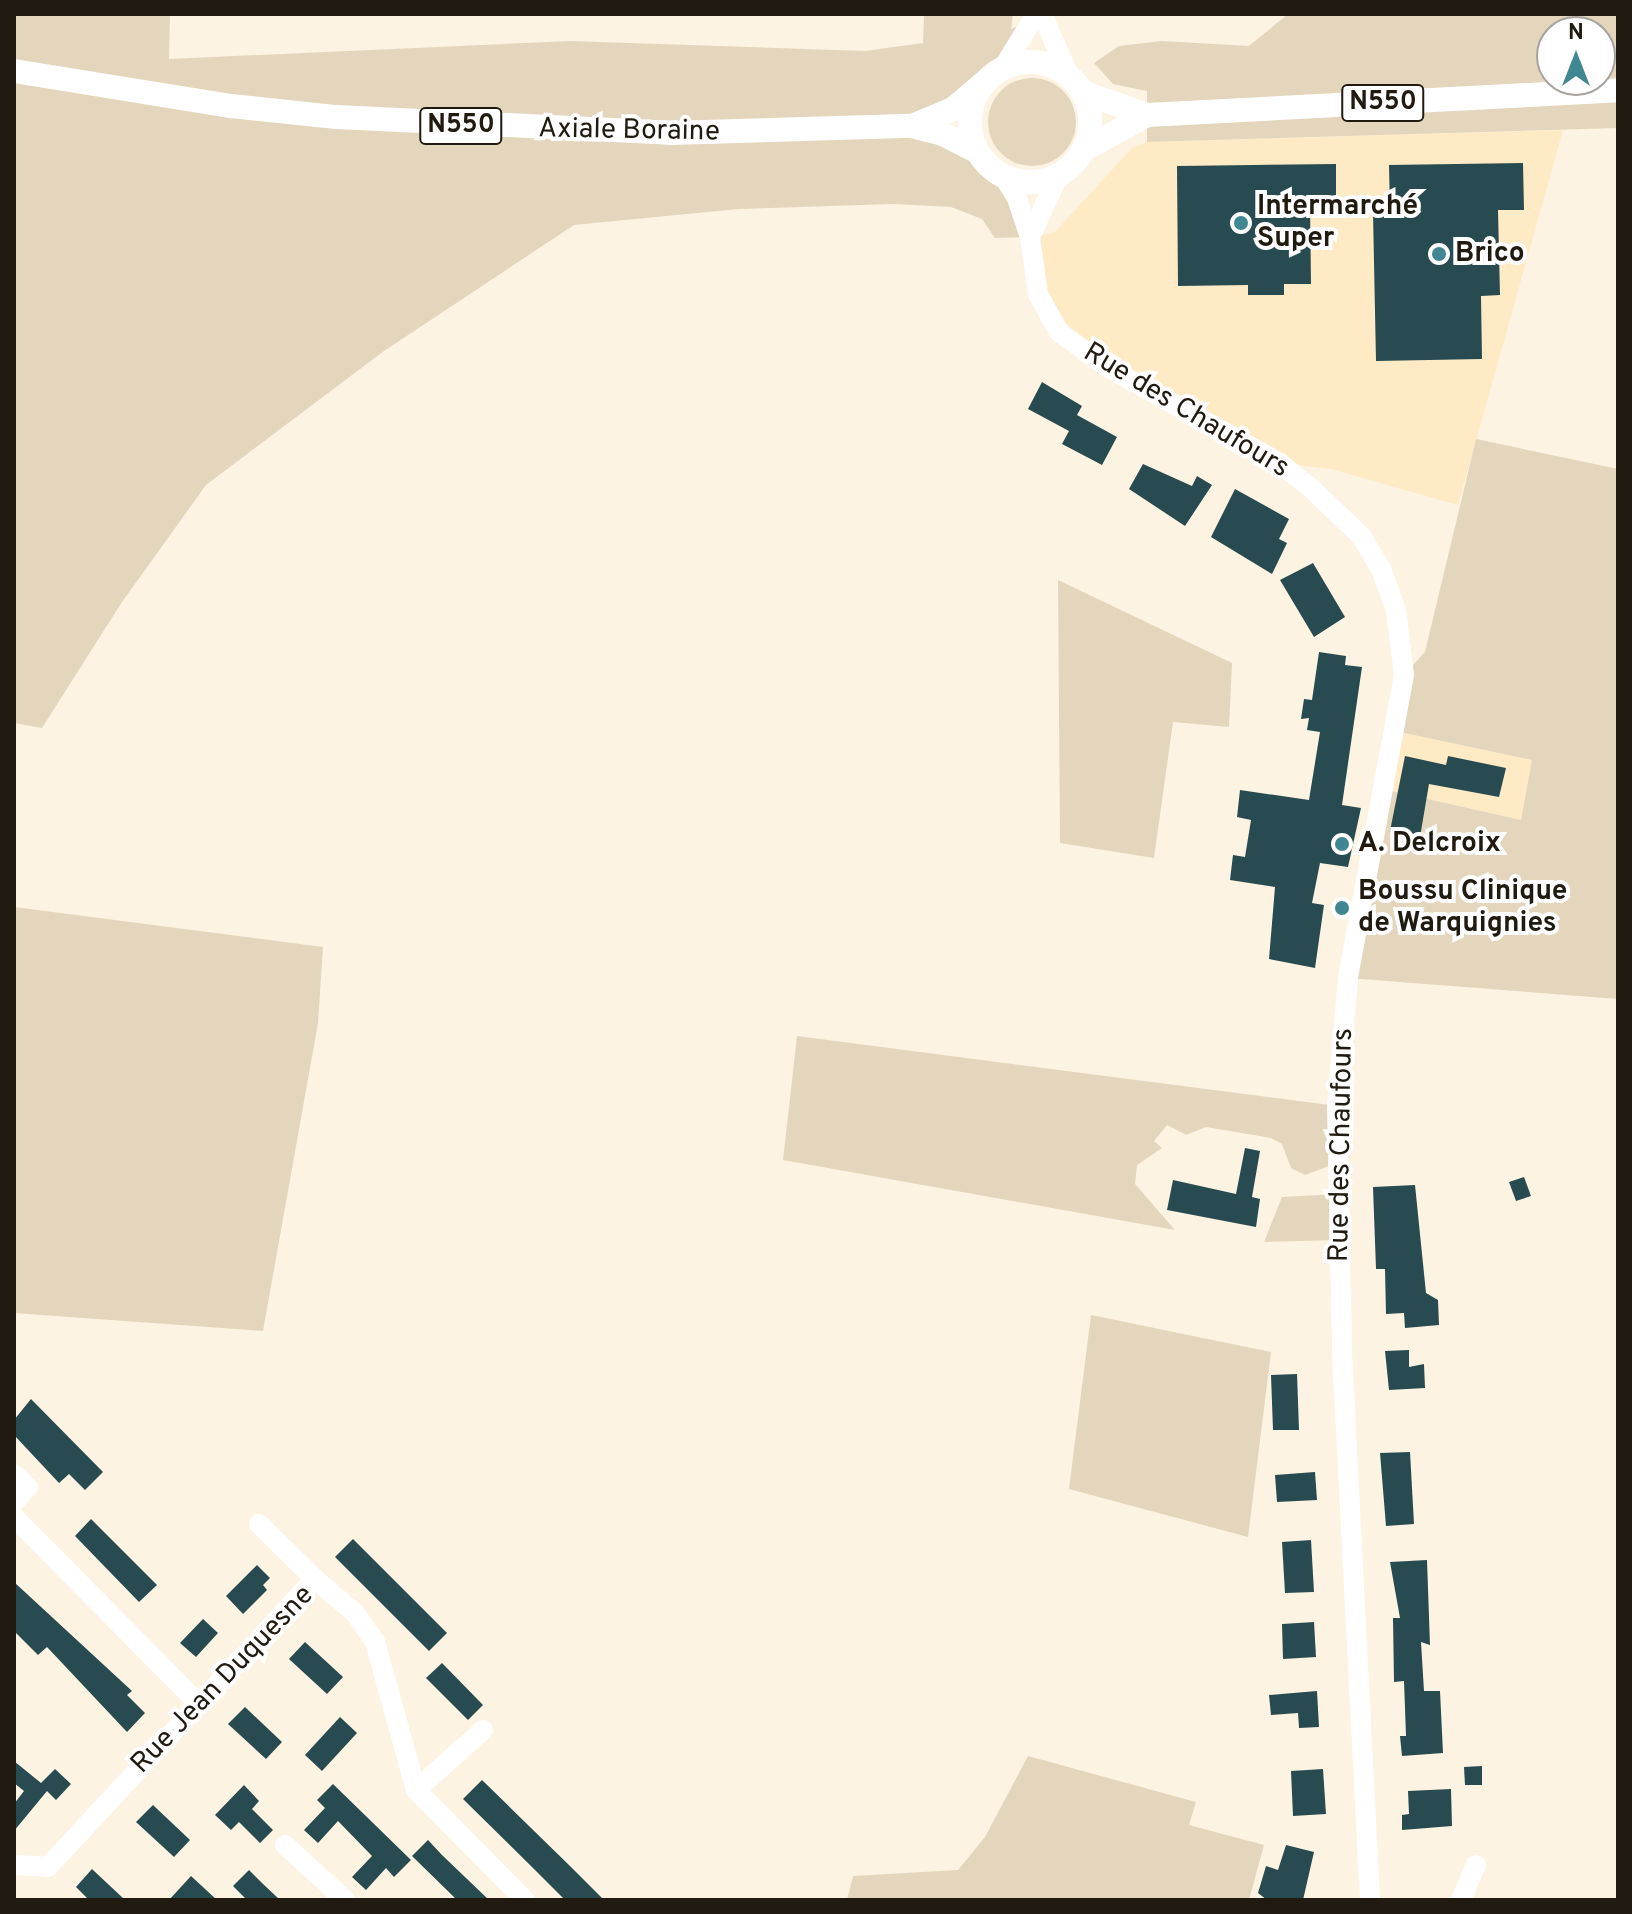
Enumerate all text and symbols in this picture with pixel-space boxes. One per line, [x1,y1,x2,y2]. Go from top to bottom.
north arrow [1536,16,1616,96]
text: N [1568,20,1584,47]
road number: N550 [1341,81,1425,125]
road number: N550 [419,104,503,148]
street label: Axiale Boraine [538,113,720,149]
place label: Intermarché Super [1257,190,1418,256]
marker: Intermarché Super [1232,214,1250,232]
place label: Brico [1455,237,1525,271]
marker: Brico [1430,245,1448,263]
street label: Rue des Chaufours [1077,336,1295,486]
place label: A. Delcroix [1358,827,1501,861]
marker: A. Delcroix [1333,835,1351,853]
place label: Boussu Clinique de Warquignies [1358,875,1567,941]
marker: Boussu Clinique de Warquignies [1333,899,1351,917]
street label: Rue des Chaufours [1323,1028,1361,1262]
street label: Rue Jean Duquesne [125,1579,321,1781]

